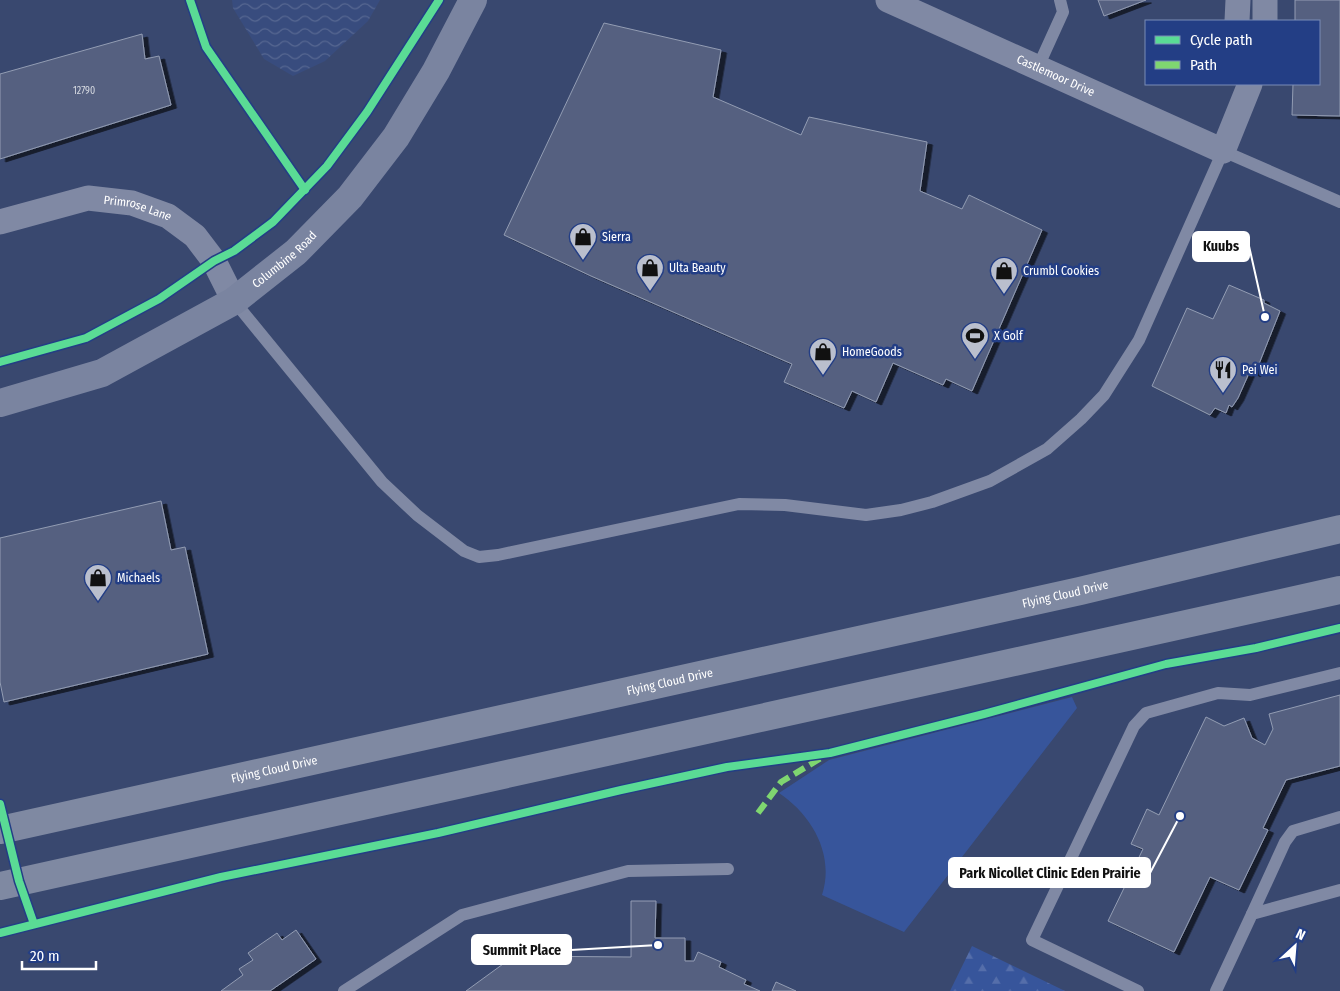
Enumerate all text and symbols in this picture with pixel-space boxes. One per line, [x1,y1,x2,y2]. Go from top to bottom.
legend [1145,20,1320,85]
text: Cycle path [1190,31,1253,49]
street label: Castlemoor Drive [1015,52,1097,99]
text: Path [1190,56,1217,74]
house number: 12790 [73,85,95,97]
street label: Primrose Lane [103,193,175,224]
shop icon: Sierra [568,222,598,261]
street label: Columbine Road [249,228,320,291]
place label: Sierra [602,230,631,244]
callout: Kuubs [1193,232,1249,261]
text: Kuubs [1203,238,1239,255]
shop icon: Ulta Beauty [635,253,665,292]
shop icon: Crumbl Cookies [989,256,1019,295]
place label: Ulta Beauty [669,261,726,275]
place label: Crumbl Cookies [1023,264,1099,278]
sports icon: X Golf [960,321,990,360]
place label: X Golf [994,329,1024,343]
shop icon: HomeGoods [808,337,838,376]
place label: HomeGoods [842,345,902,359]
restaurant icon: Pei Wei [1208,355,1238,394]
place label: Pei Wei [1242,363,1278,377]
shop icon: Michaels [83,563,113,602]
place label: Michaels [117,571,160,585]
street label: Flying Cloud Drive [1021,578,1110,611]
street label: Flying Cloud Drive [625,665,714,698]
street label: Flying Cloud Drive [230,753,319,786]
callout: Park Nicollet Clinic Eden Prairie [949,858,1150,887]
text: Park Nicollet Clinic Eden Prairie [959,865,1141,882]
north arrow [1270,921,1320,971]
text: N [1293,925,1308,944]
callout: Summit Place [472,935,571,964]
scale bar [22,938,96,970]
text: Summit Place [483,942,561,959]
text: 20 m [30,947,60,965]

